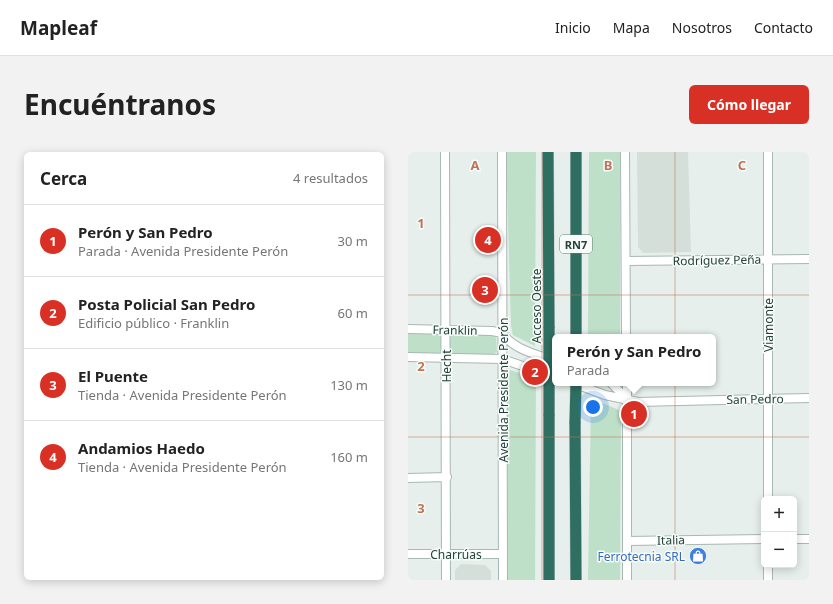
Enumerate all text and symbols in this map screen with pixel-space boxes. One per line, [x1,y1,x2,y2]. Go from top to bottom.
text: Mapleaf [20,15,97,41]
text: Inicio [555,18,591,37]
text: Mapa [613,18,650,37]
text: Nosotros [672,18,732,37]
text: Contacto [754,18,813,37]
text: Encuéntranos [24,85,216,123]
button: Cómo llegar [689,85,809,124]
text: A [471,156,480,174]
text: B [604,156,612,174]
text: C [738,156,746,174]
text: Cerca [40,167,87,190]
text: 4 resultados [293,169,368,187]
text: 1 [417,214,425,232]
text: Perón y San Pedro [78,222,213,242]
pin: 4 [475,225,501,255]
text: 1 [49,232,57,250]
text: 30 m [338,232,368,250]
road number: RN7 [560,235,592,253]
text: Parada · Avenida Presidente Perón [78,242,288,260]
street label: Rodríguez Peña [673,251,761,269]
street label: Acceso Oeste [528,268,545,344]
pin: 3 [472,275,498,305]
text: Posta Policial San Pedro [78,294,255,314]
street label: Viamonte [760,298,777,352]
text: 2 [49,304,57,322]
text: 60 m [338,304,368,322]
text: Edificio público · Franklin [78,314,229,332]
street label: Avenida Presidente Perón [495,317,512,463]
street label: Franklin [432,321,478,339]
popup [552,334,716,386]
text: Perón y San Pedro [567,341,701,361]
street label: Hecht [438,349,455,383]
text: 2 [417,357,425,375]
pin: 2 [522,357,548,387]
text: Parada [567,361,610,379]
text: El Puente [78,366,148,386]
text: 3 [49,376,57,394]
text: 130 m [330,376,368,394]
text: Tienda · Avenida Presidente Perón [78,386,287,404]
street label: San Pedro [726,390,784,408]
your location [583,397,603,417]
pin: 1 [621,399,647,429]
text: Andamios Haedo [78,438,205,458]
text: 4 [49,448,57,466]
text: 160 m [330,448,368,466]
text: Tienda · Avenida Presidente Perón [78,458,287,476]
map controls [761,496,797,568]
button: + [761,496,797,532]
text: 3 [417,499,425,517]
street label: Italia [657,531,685,549]
button: − [761,532,797,568]
street label: Charrúas [430,546,482,563]
shop icon: Ferrotecnia SRL [688,546,708,566]
place label: Ferrotecnia SRL [598,548,685,565]

